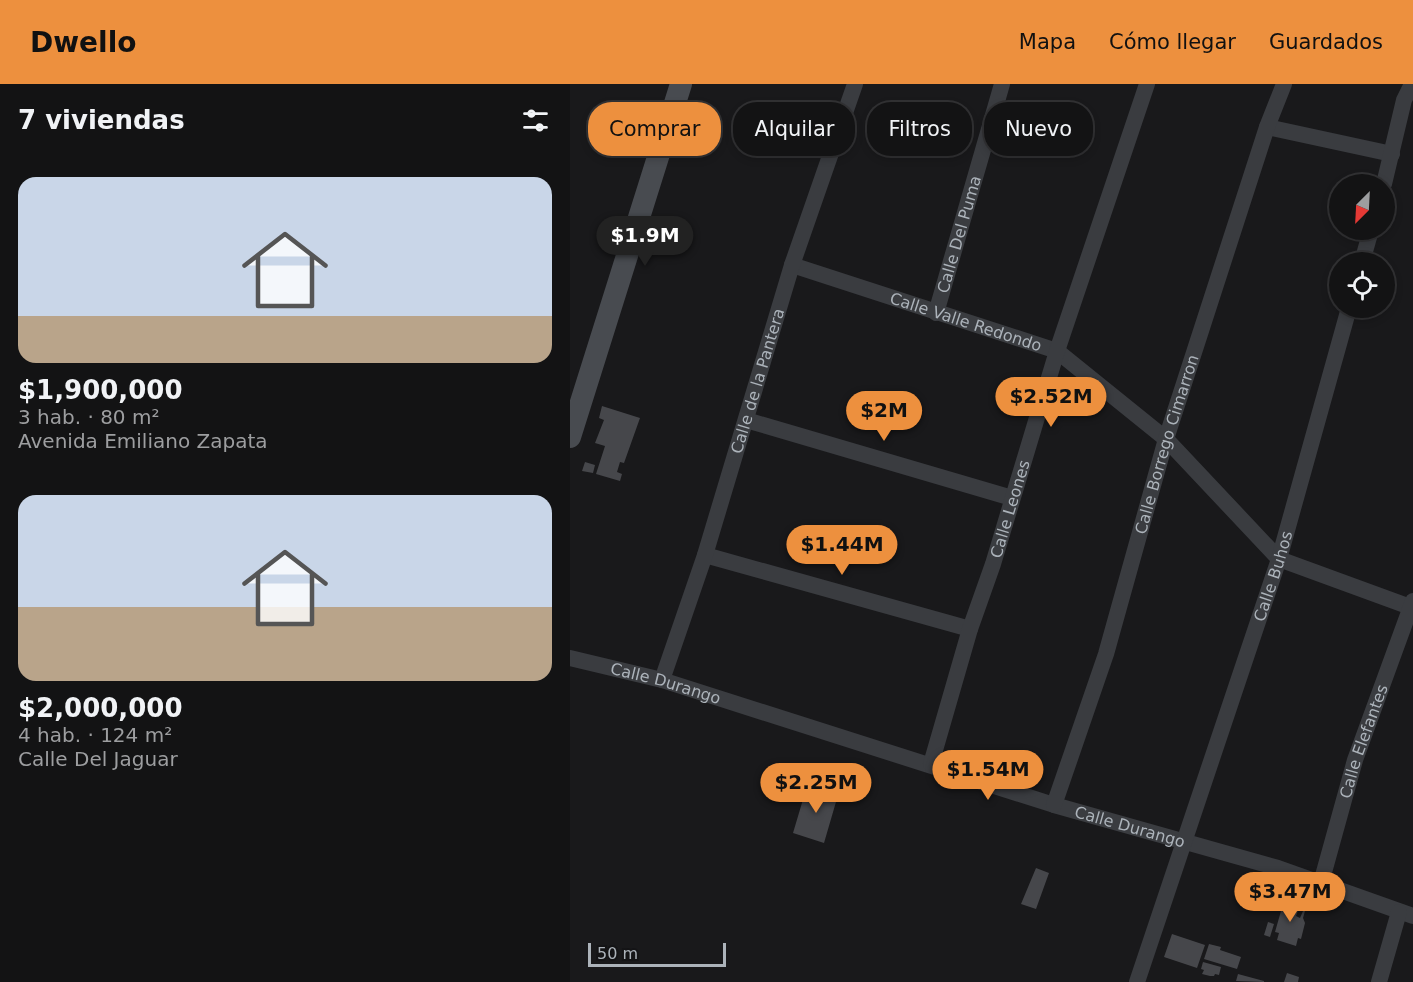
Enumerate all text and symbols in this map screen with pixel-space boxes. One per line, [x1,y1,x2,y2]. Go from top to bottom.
text: Dwello [30,26,137,59]
text: Mapa [1019,30,1076,54]
text: Cómo llegar [1109,30,1236,54]
text: Guardados [1269,30,1383,54]
chip: Comprar [588,102,721,156]
chip: Alquilar [733,102,855,156]
chip: Filtros [867,102,972,156]
chip: Nuevo [984,102,1093,156]
icon: filters [519,104,552,137]
text: 7 viviendas [18,105,185,135]
street label: Calle Del Puma [933,173,985,295]
north arrow [1329,174,1395,240]
map controls [1329,174,1395,318]
icon: home [231,216,339,324]
pin: $1.9M [603,216,687,267]
text: $1.9M [610,223,680,247]
button: locate [1329,252,1395,318]
street label: Calle Valle Redondo [888,288,1044,355]
street label: Calle de la Pantera [726,306,788,456]
street label: Calle Borrego Cimarron [1130,352,1202,536]
text: $1,900,000 [18,375,182,405]
pin: $2.52M [1002,377,1100,428]
text: $2.52M [1009,384,1093,408]
pin: $2M [855,391,913,442]
text: $2M [860,398,908,422]
text: 3 hab. · 80 m² [18,405,159,429]
text: Avenida Emiliano Zapata [18,429,268,453]
street label: Calle Leones [986,458,1033,560]
pin: $1.44M [793,525,891,576]
street label: Calle Buhos [1249,529,1296,624]
text: $1.44M [800,532,884,556]
icon: home [231,534,339,642]
street label: Calle Durango [609,659,723,708]
street label: Calle Elefantes [1335,682,1391,800]
text: $2,000,000 [18,693,182,723]
text: 4 hab. · 124 m² [18,723,172,747]
text: Calle Del Jaguar [18,747,178,771]
pin: $1.54M [939,750,1037,801]
text: $1.54M [946,757,1030,781]
pin: $2.25M [767,763,865,814]
text: $2.25M [774,770,858,794]
street label: Calle Durango [1073,802,1187,851]
pin: $3.47M [1241,872,1339,923]
text: $3.47M [1248,879,1332,903]
scale bar [588,940,726,968]
text: 50 m [597,944,638,963]

